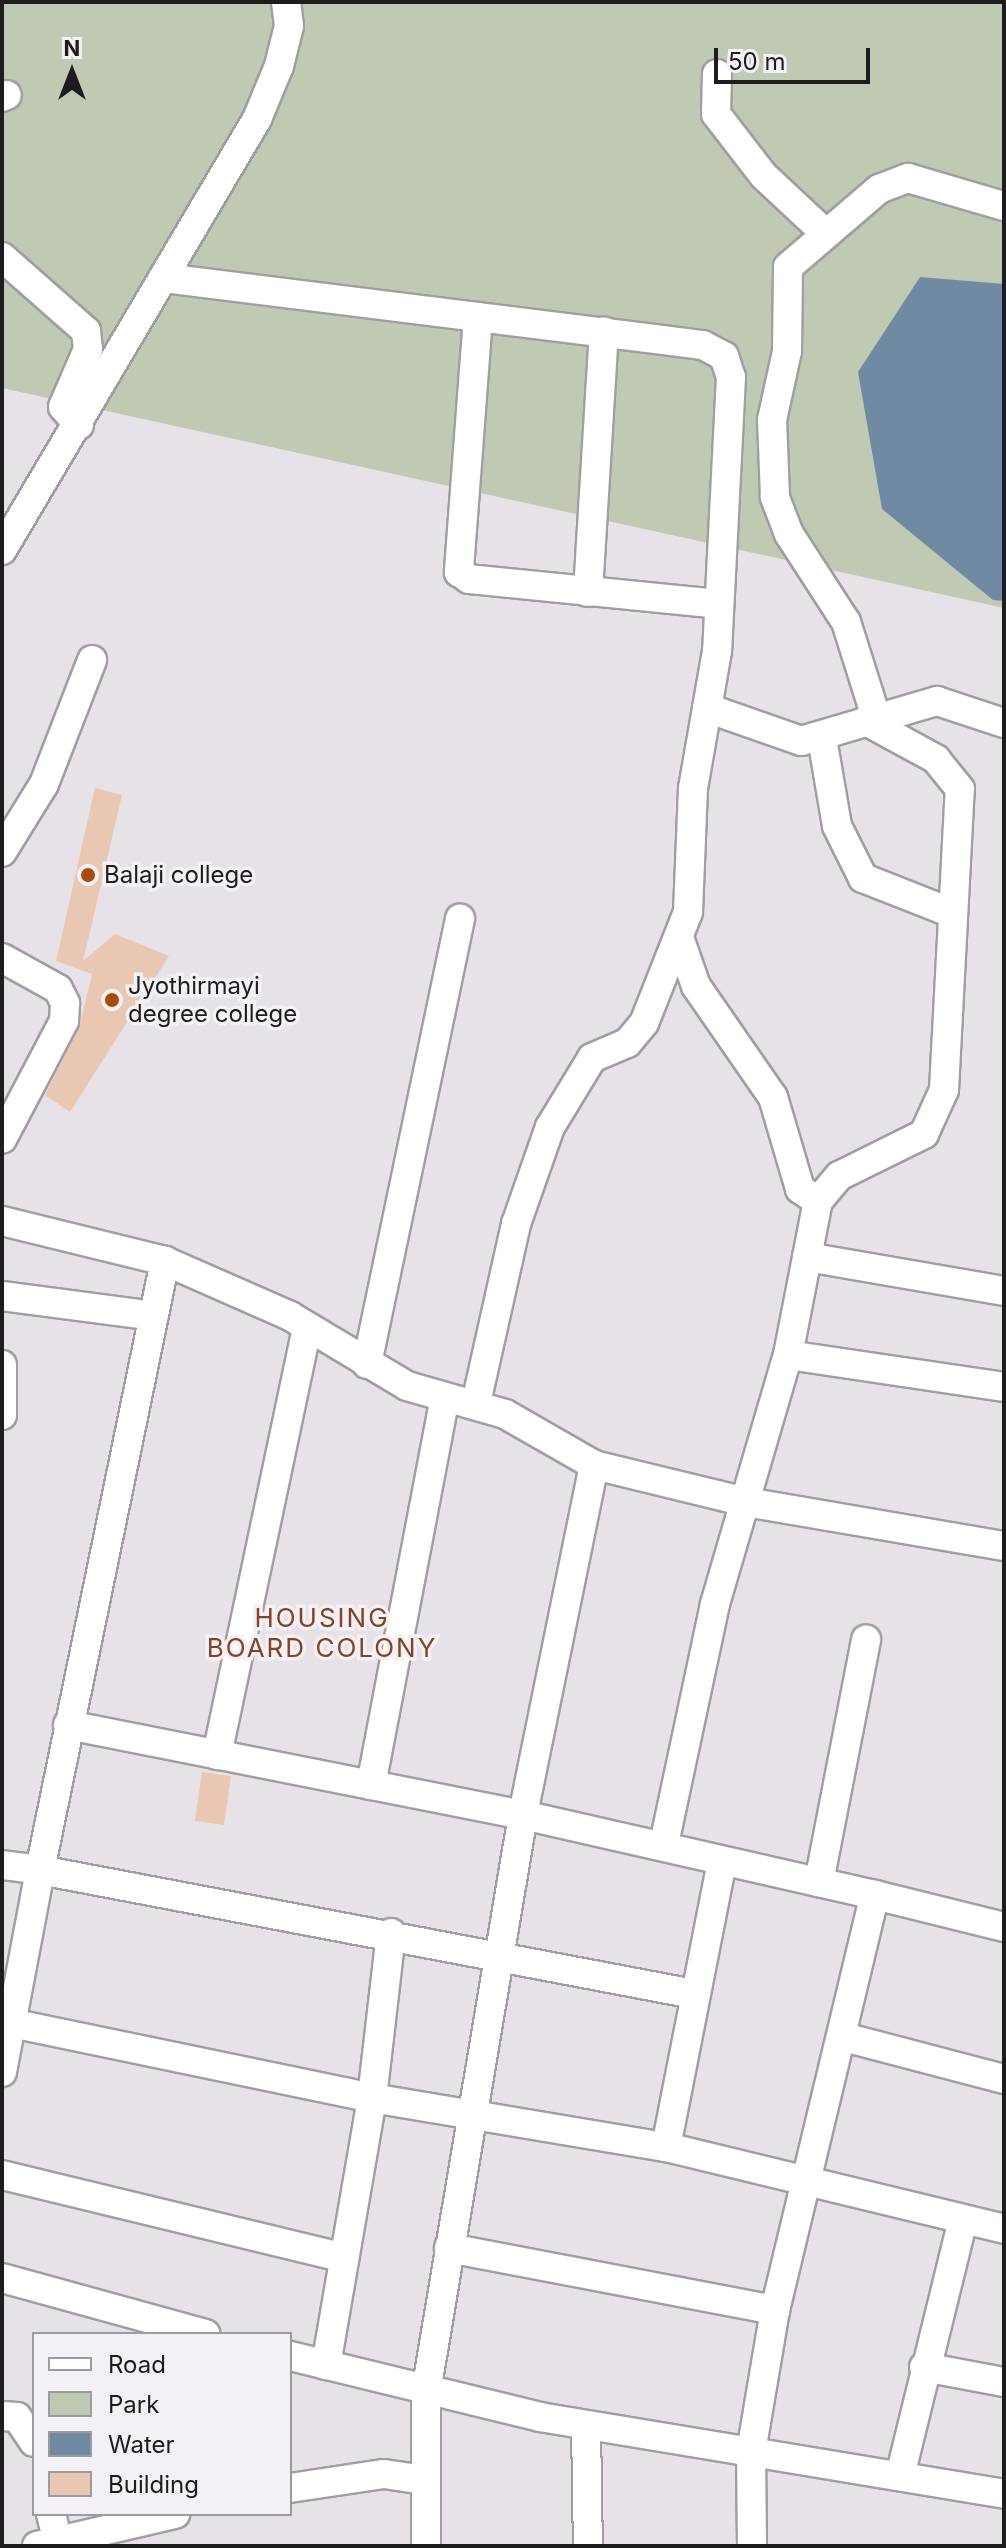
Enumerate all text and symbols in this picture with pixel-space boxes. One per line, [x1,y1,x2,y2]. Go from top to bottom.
north arrow [32,32,112,112]
scale bar [718,32,874,82]
text: N [64,35,80,61]
text: 50 m [728,47,786,76]
place label: Balaji college [104,861,253,889]
marker: Balaji college [79,866,97,884]
place label: Jyothirmayi degree college [128,972,297,1028]
marker: Jyothirmayi degree college [103,991,121,1009]
district label: HOUSING BOARD COLONY [207,1602,437,1664]
legend [32,2332,292,2516]
text: Road [108,2350,166,2379]
text: Park [108,2390,159,2419]
text: Water [108,2430,175,2459]
text: Building [108,2470,199,2499]

